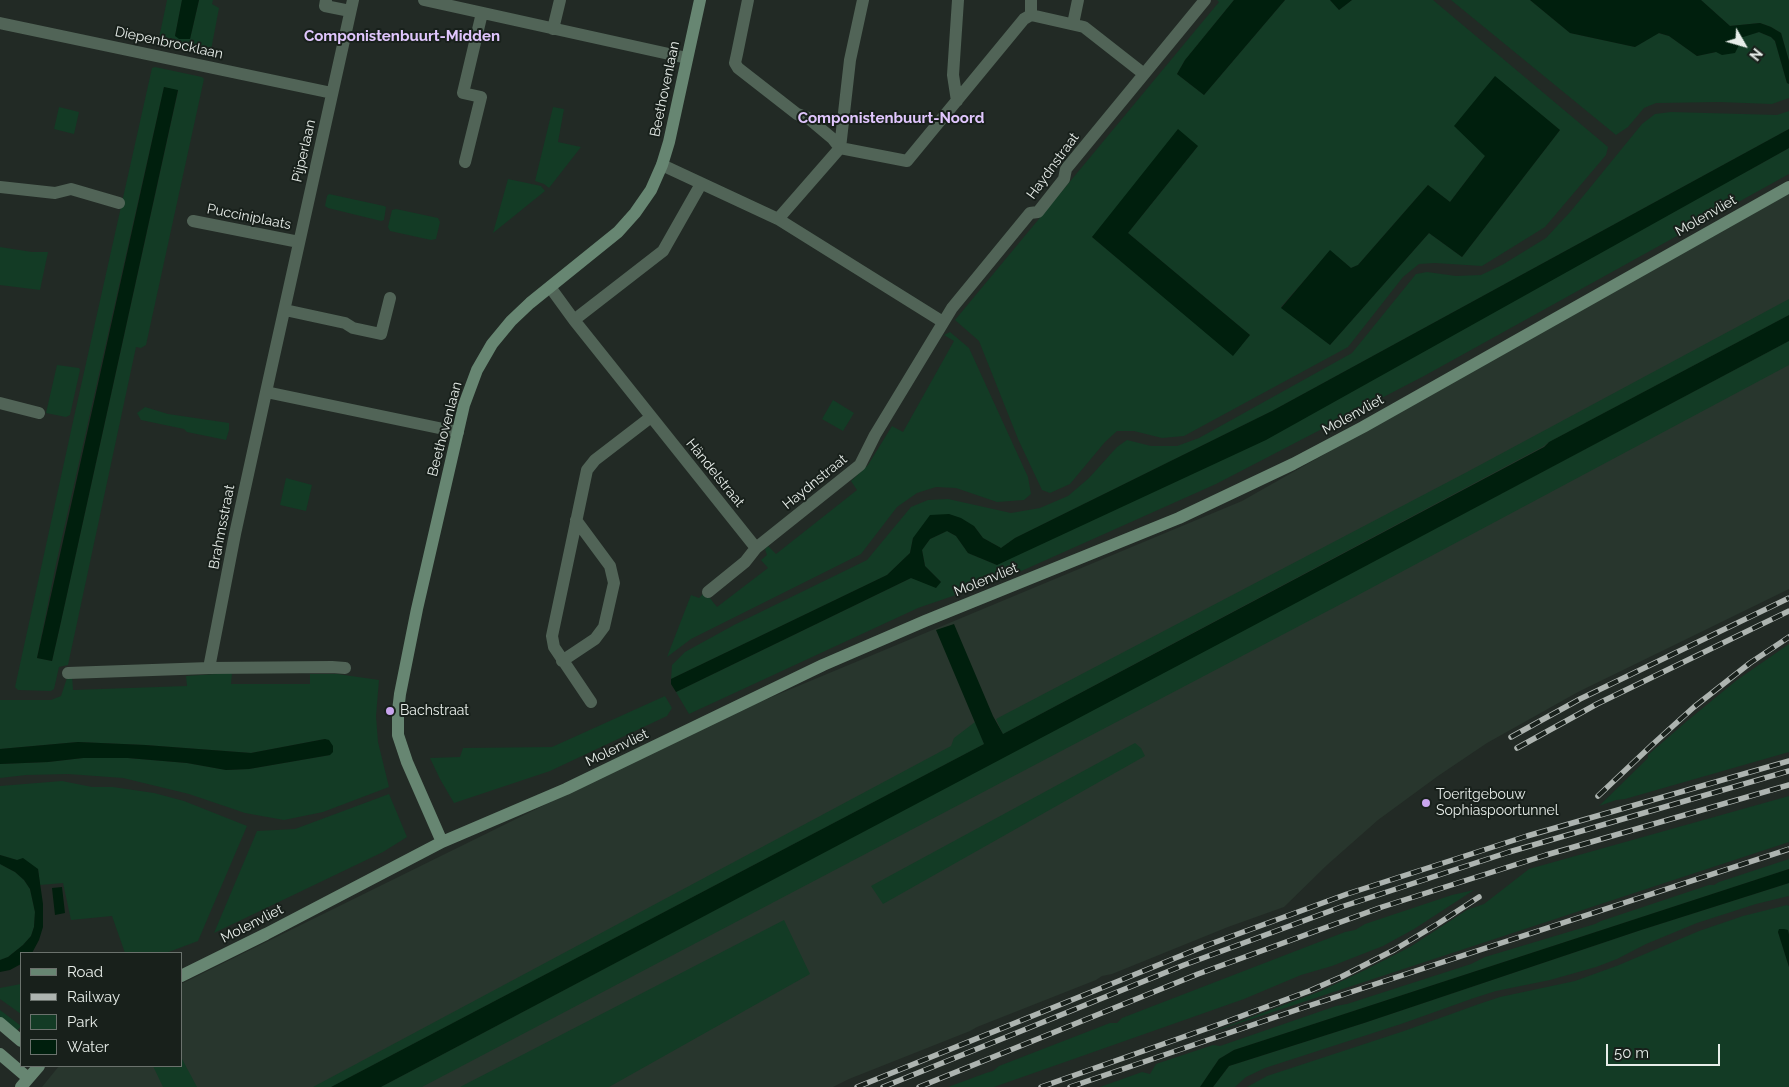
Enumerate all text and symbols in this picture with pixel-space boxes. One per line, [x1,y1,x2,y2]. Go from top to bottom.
north arrow [1719,20,1769,70]
street label: Diepenbrocklaan [113,23,225,63]
district label: Componistenbuurt-Midden [304,27,500,45]
street label: Beethovenlaan [647,40,683,138]
text: N [1746,45,1765,63]
district label: Componistenbuurt-Noord [798,109,984,127]
street label: Pijperlaan [289,118,319,184]
street label: Haydnstraat [1023,129,1083,203]
street label: Molenvliet [1672,192,1740,240]
street label: Pucciniplaats [205,201,293,233]
street label: Beethovenlaan [424,380,466,478]
street label: Molenvliet [1319,391,1387,439]
street label: Händelstraat [682,435,748,511]
street label: Haydnstraat [779,451,851,513]
street label: Brahmsstraat [206,483,238,571]
street label: Molenvliet [951,560,1021,600]
place label: Bachstraat [400,703,469,719]
marker: Bachstraat [384,705,396,717]
street label: Molenvliet [583,726,651,770]
place label: Toeritgebouw Sophiaspoortunnel [1436,787,1559,820]
marker: Toeritgebouw Sophiaspoortunnel [1420,797,1432,809]
street label: Molenvliet [218,901,286,947]
legend [20,952,182,1067]
text: Road [67,963,103,981]
text: Railway [67,988,120,1006]
text: Park [67,1013,98,1031]
scale bar [1609,1034,1723,1066]
text: Water [67,1038,109,1056]
text: 50 m [1614,1044,1649,1062]

